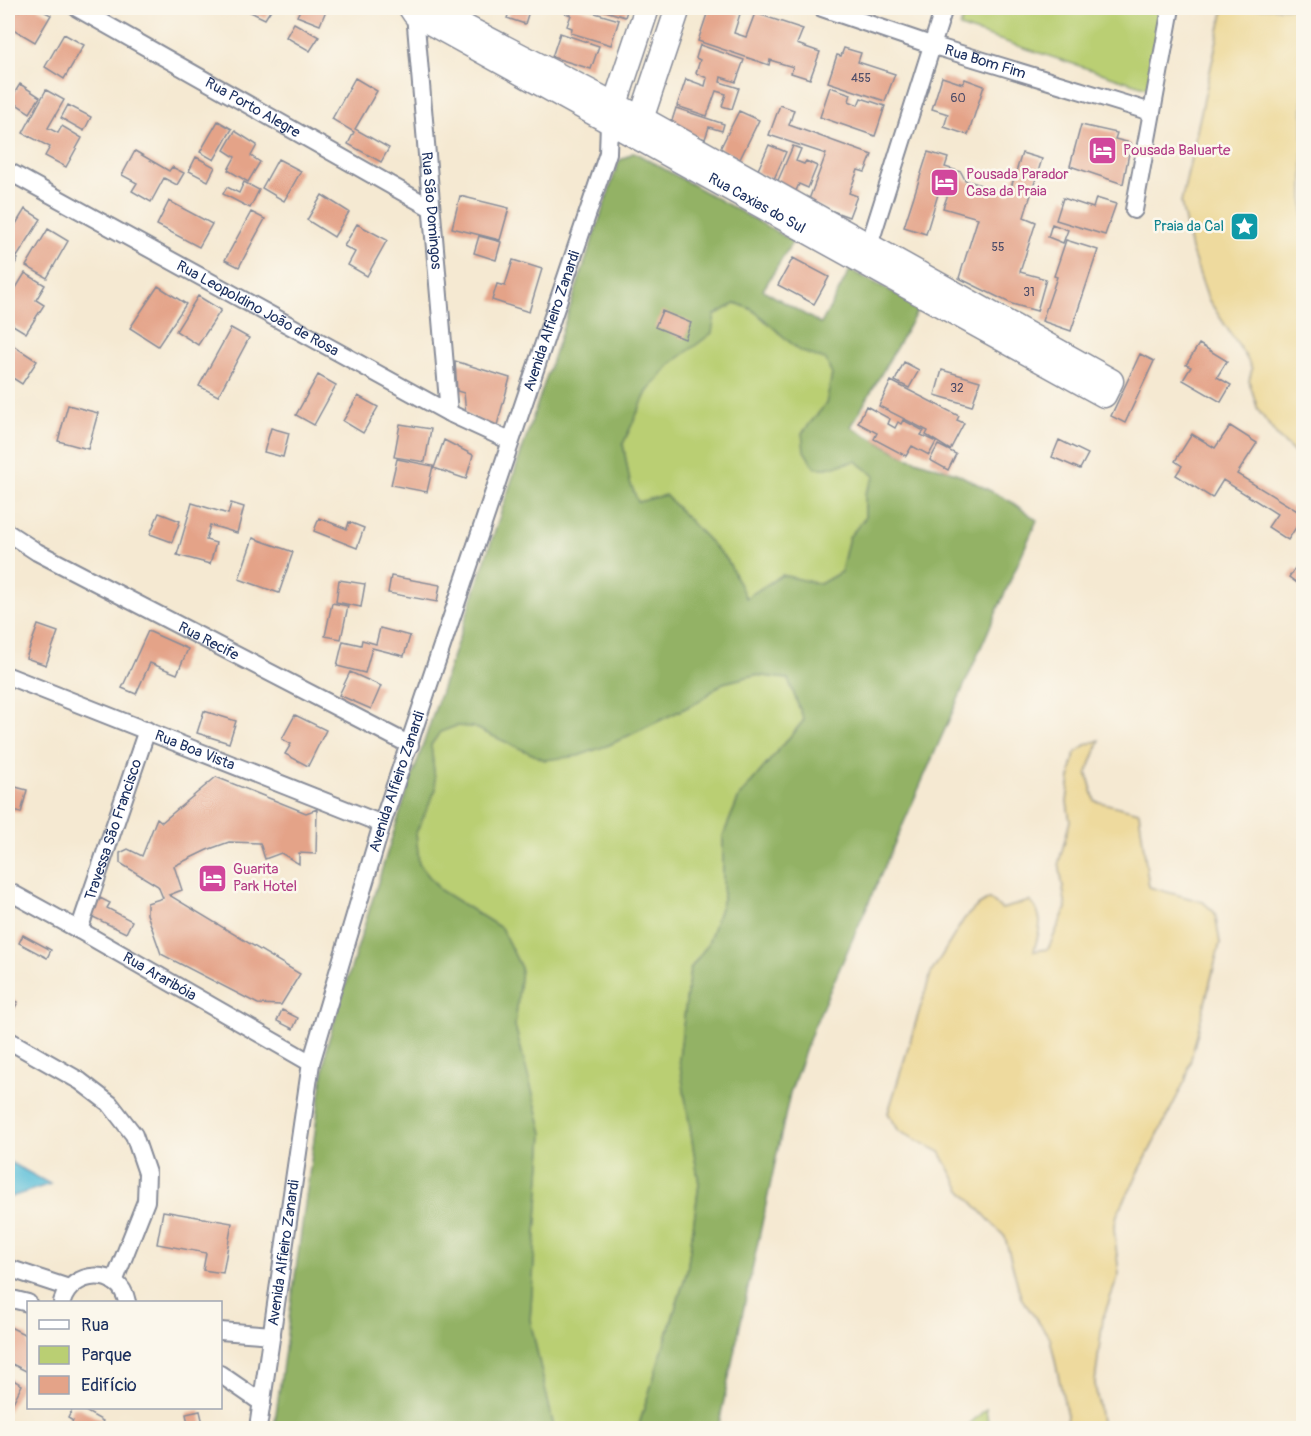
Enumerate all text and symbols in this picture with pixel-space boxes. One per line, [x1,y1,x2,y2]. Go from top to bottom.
street label: Rua Bom Fim [942,41,1028,83]
house number: 455 [851,71,871,86]
street label: Rua Porto Alegre [202,73,304,143]
house number: 60 [950,91,966,106]
hotel icon: Pousada Baluarte [1086,134,1118,166]
place label: Pousada Baluarte [1123,141,1231,160]
street label: Rua São Domingos [417,151,446,271]
place label: Pousada Parador Casa da Praia [966,165,1069,201]
hotel icon: Pousada Parador Casa da Praia [929,167,961,199]
street label: Rua Caxias do Sul [705,169,809,238]
place icon: Praia da Cal [1229,210,1261,242]
place label: Praia da Cal [1153,217,1224,236]
house number: 55 [991,240,1005,255]
street label: Avenida Alfieiro Zanardi [519,248,585,394]
street label: Rua Leopoldino João de Rosa [173,256,342,361]
house number: 31 [1023,285,1035,300]
house number: 32 [950,381,964,396]
street label: Rua Recife [175,618,242,665]
street label: Avenida Alfieiro Zanardi [365,708,429,855]
street label: Rua Boa Vista [152,726,238,775]
street label: Travessa São Francisco [81,757,146,903]
place label: Guarita Park Hotel [233,860,297,896]
hotel icon: Guarita Park Hotel [196,862,228,894]
street label: Rua Araribóia [119,948,200,1005]
street label: Avenida Alfieiro Zanardi [264,1178,304,1327]
legend [27,1301,222,1409]
text: Rua [81,1314,109,1337]
text: Parque [81,1344,131,1367]
text: Edifício [81,1374,137,1397]

